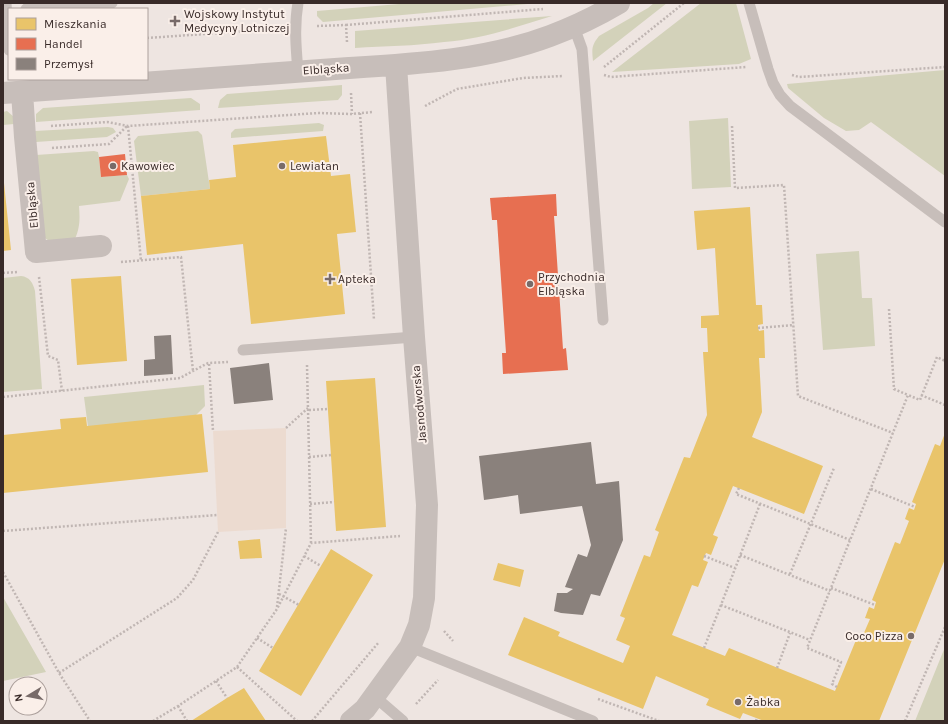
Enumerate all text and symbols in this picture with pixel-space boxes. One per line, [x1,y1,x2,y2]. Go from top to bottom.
place label: Wojskowy Instytut Medycyny Lotniczej [184,7,290,35]
legend [8,8,148,80]
marker: Wojskowy Instytut Medycyny Lotniczej [169,15,181,27]
text: Mieszkania [44,17,107,31]
text: Handel [44,37,83,51]
text: Przemysł [44,57,94,71]
street label: Elbląska [302,60,350,78]
place label: Kawowiec [121,159,175,173]
place label: Lewiatan [290,159,339,173]
marker: Kawowiec [108,161,118,171]
marker: Lewiatan [277,161,287,171]
street label: Elbląska [23,181,41,229]
place label: Przychodnia Elbląska [538,270,605,298]
place label: Apteka [338,272,376,286]
marker: Apteka [325,274,335,284]
marker: Przychodnia Elbląska [525,279,535,289]
street label: Jasnodworska [409,365,429,443]
place label: Coco Pizza [845,629,903,643]
marker: Coco Pizza [906,631,916,641]
north arrow [8,676,48,716]
text: N [12,693,26,703]
place label: Żabka [746,695,780,709]
marker: Żabka [733,697,743,707]

